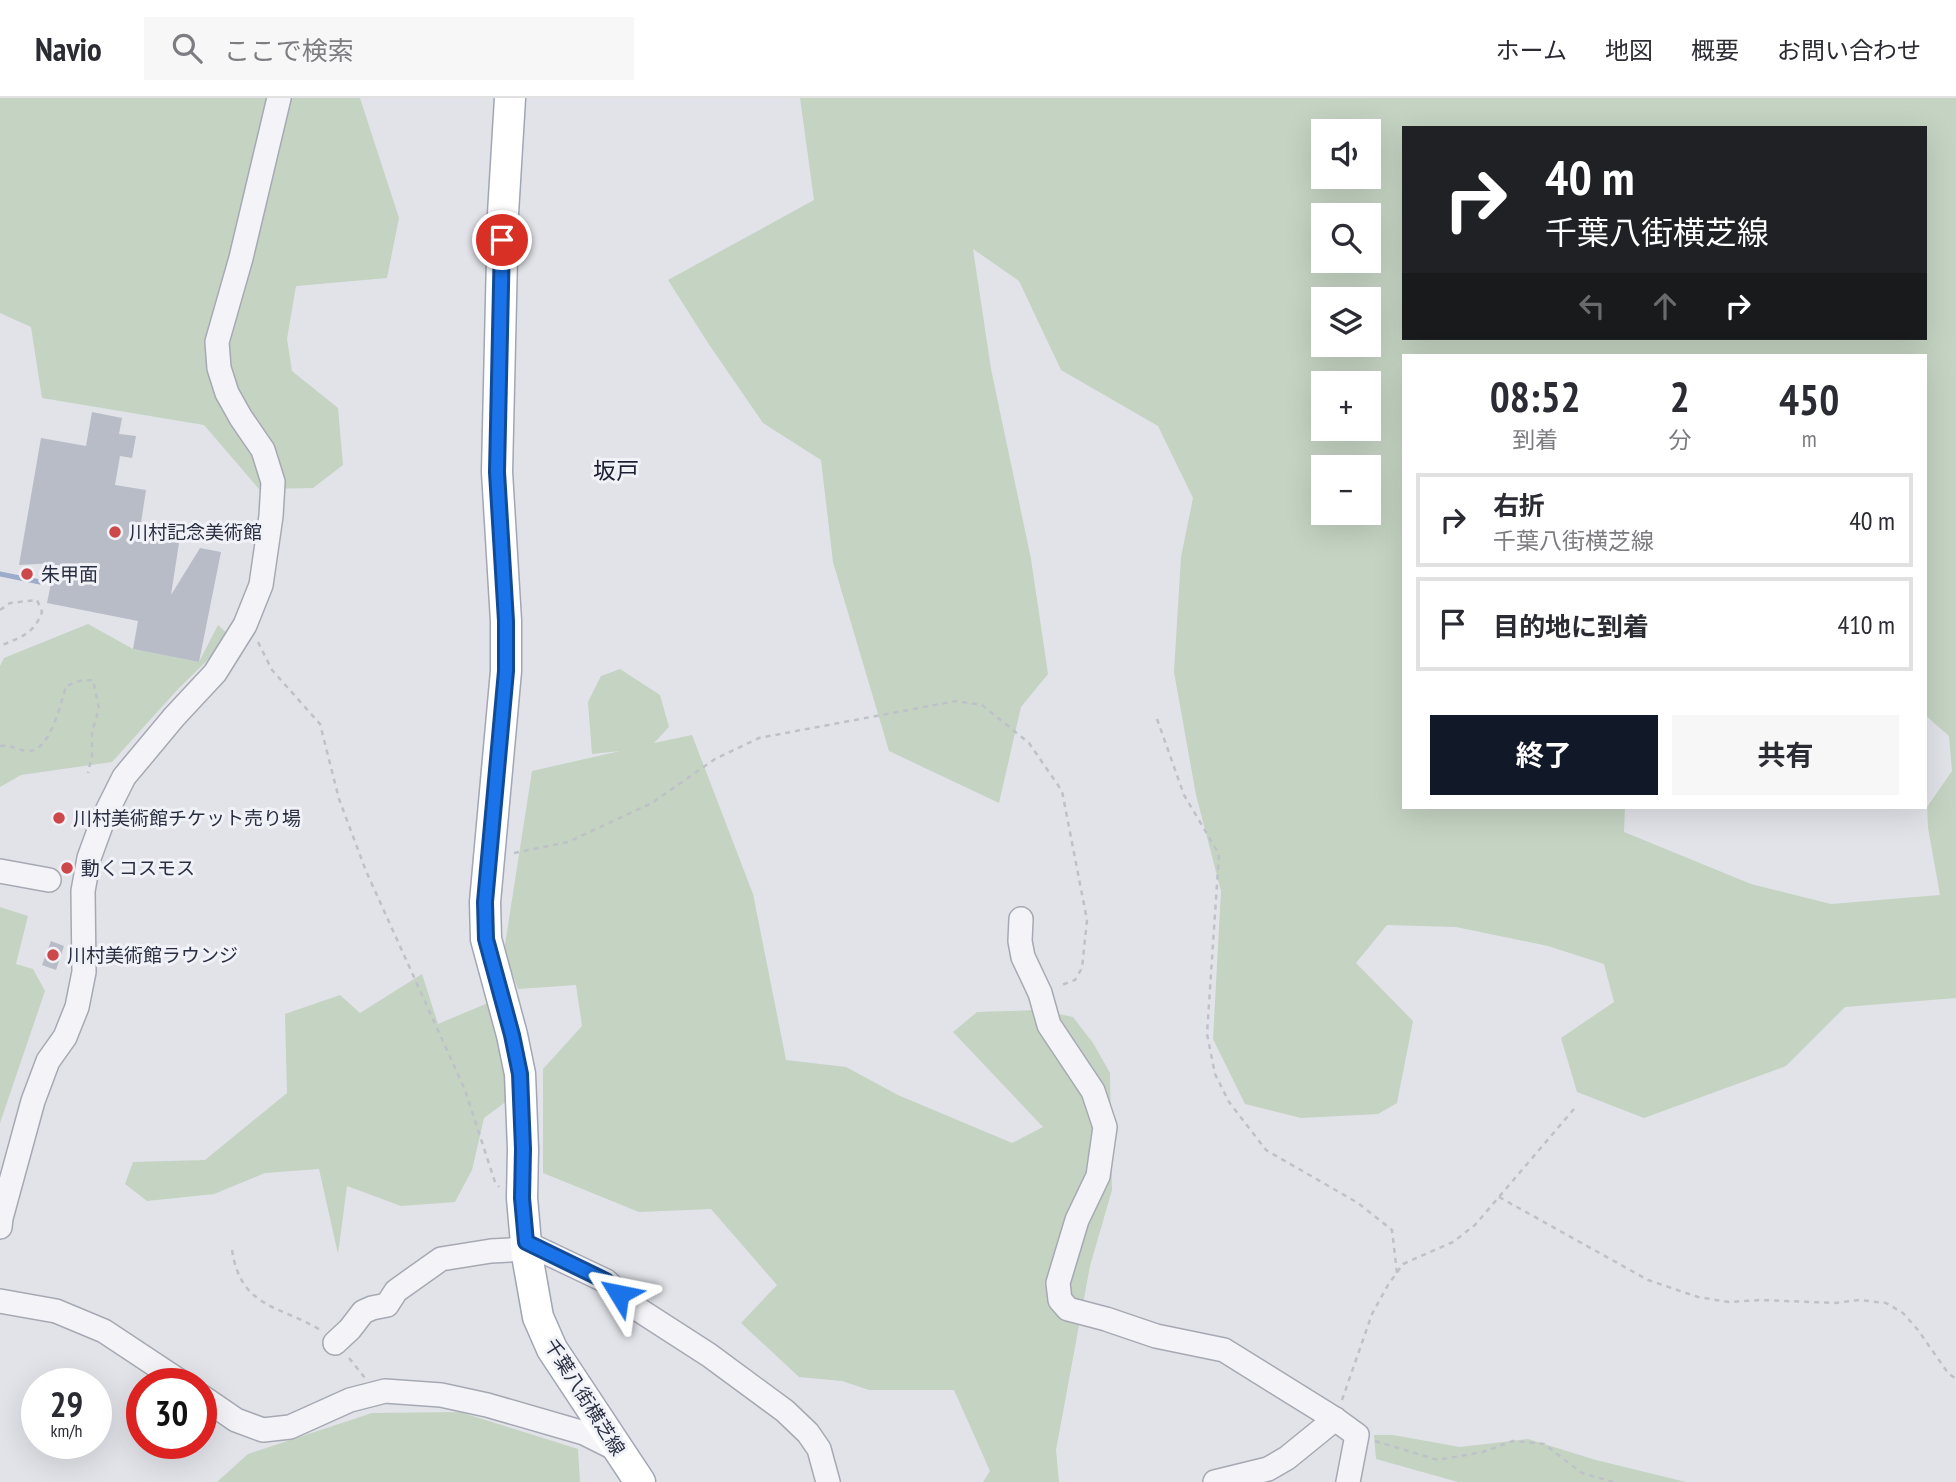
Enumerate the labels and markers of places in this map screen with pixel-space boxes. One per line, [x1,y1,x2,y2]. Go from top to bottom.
pin [472,210,532,270]
place label: 川村記念美術館 [129,520,262,544]
marker: 川村記念美術館 [107,524,123,540]
place label: 朱甲面 [41,562,98,586]
marker: 朱甲面 [19,566,35,582]
place label: 川村美術館チケット売り場 [73,806,301,830]
marker: 川村美術館チケット売り場 [51,810,67,826]
place label: 動くコスモス [81,856,195,880]
marker: 動くコスモス [59,860,75,876]
place label: 川村美術館ラウンジ [67,943,238,967]
marker: 川村美術館ラウンジ [45,947,61,963]

